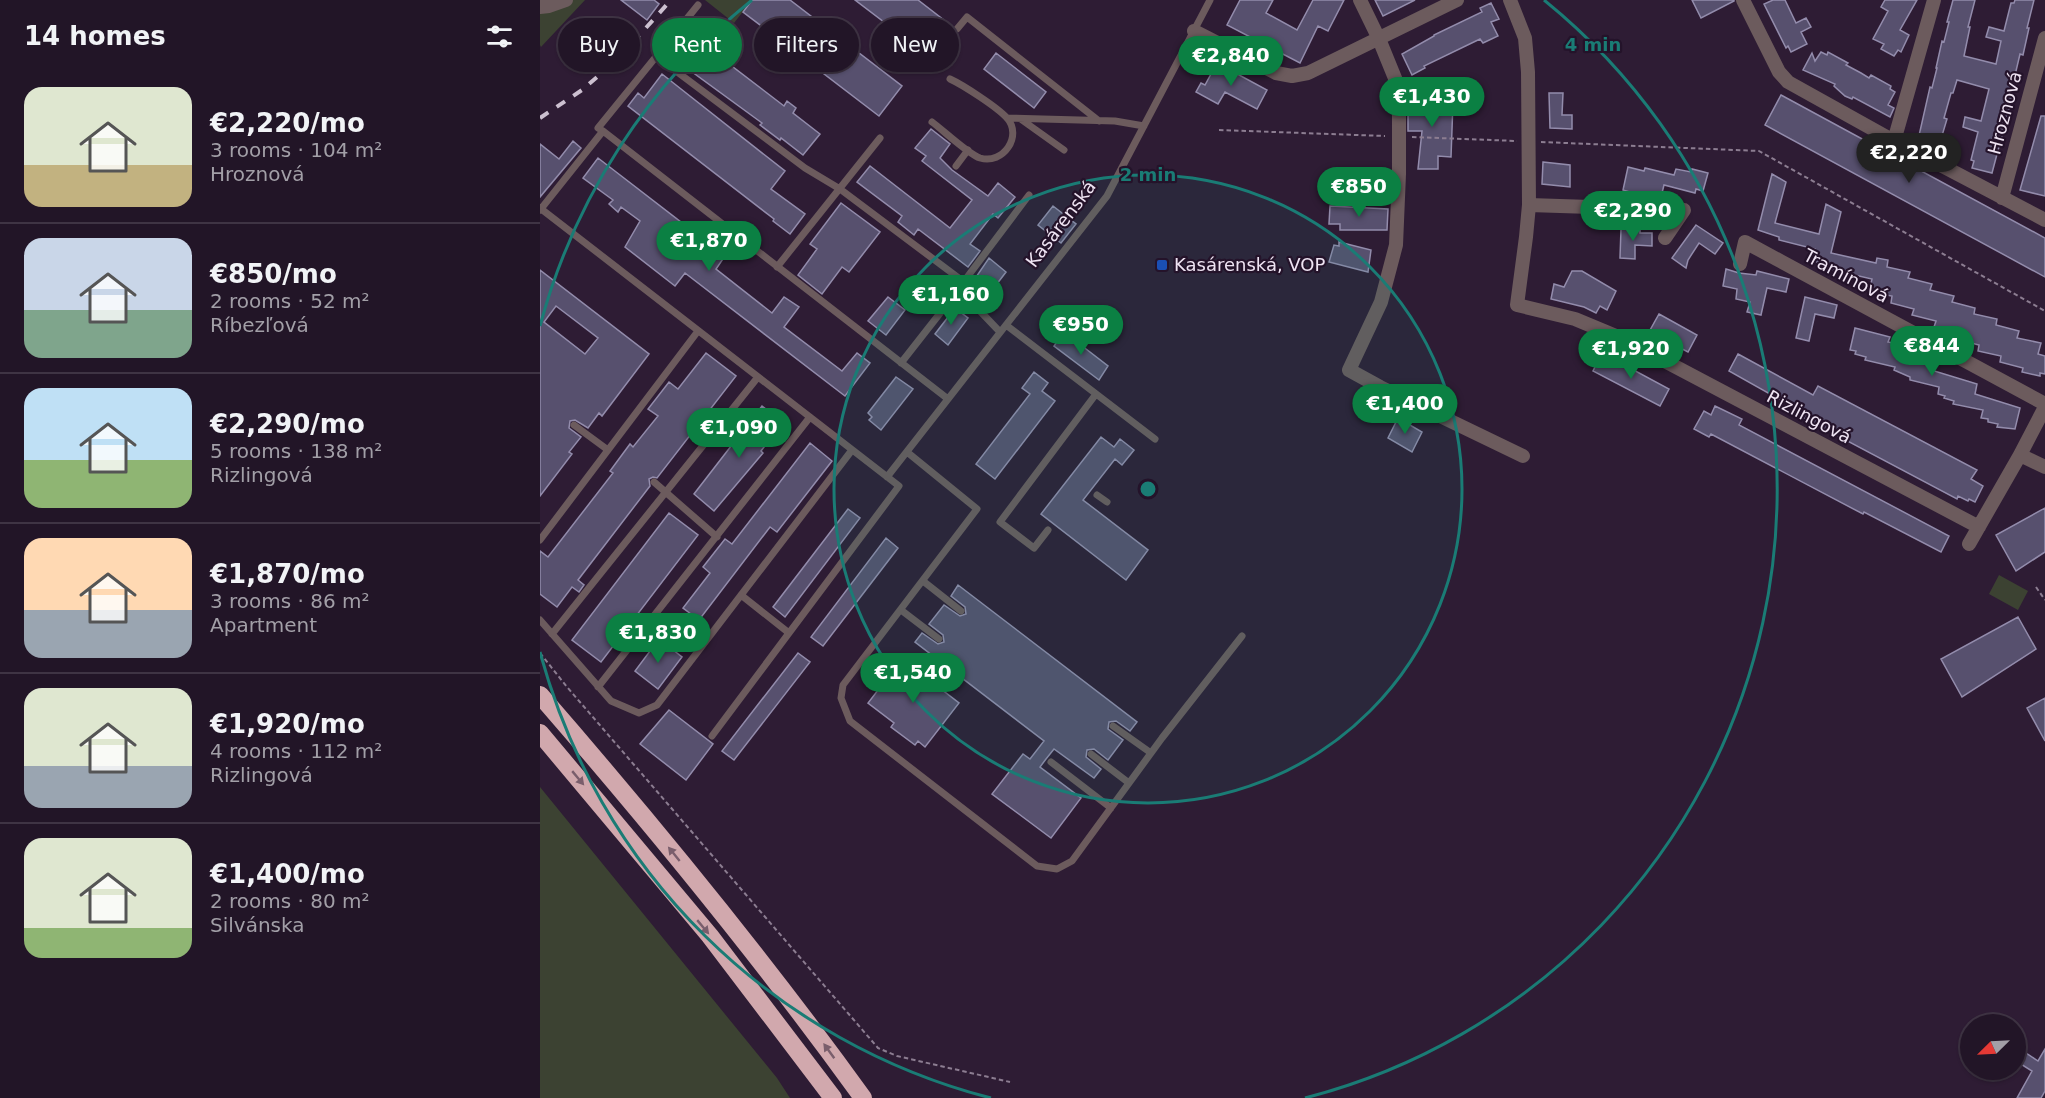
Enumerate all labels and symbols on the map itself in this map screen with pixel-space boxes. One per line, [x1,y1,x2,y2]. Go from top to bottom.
text: 4 min [1565,34,1621,55]
pin: €2,840 [1182,36,1280,87]
street label: Hroznová [1983,69,2026,157]
pin: €1,430 [1383,77,1481,128]
pin: €2,220 [1860,133,1958,184]
text: 2 min [1120,164,1176,185]
pin: €850 [1323,167,1395,218]
street label: Kasárenská [1021,176,1100,271]
pin: €2,290 [1584,191,1682,242]
pin: €1,870 [660,221,758,272]
street label: Tramínová [1799,244,1892,307]
place label: Kasárenská, VOP [1174,254,1326,275]
marker: Kasárenská, VOP [1155,258,1169,272]
pin: €1,160 [902,275,1000,326]
pin: €950 [1045,305,1117,356]
pin: €844 [1896,326,1968,377]
pin: €1,920 [1582,329,1680,380]
pin: €1,400 [1356,384,1454,435]
street label: Rizlingová [1763,386,1855,448]
pin: €1,090 [690,408,788,459]
centre of rings [1138,479,1158,499]
pin: €1,830 [609,613,707,664]
pin: €1,540 [864,653,962,704]
one-way arrow [571,770,584,785]
one-way arrow [667,846,680,862]
one-way arrow [696,919,709,935]
north arrow [1960,1014,2026,1080]
one-way arrow [823,1043,835,1059]

